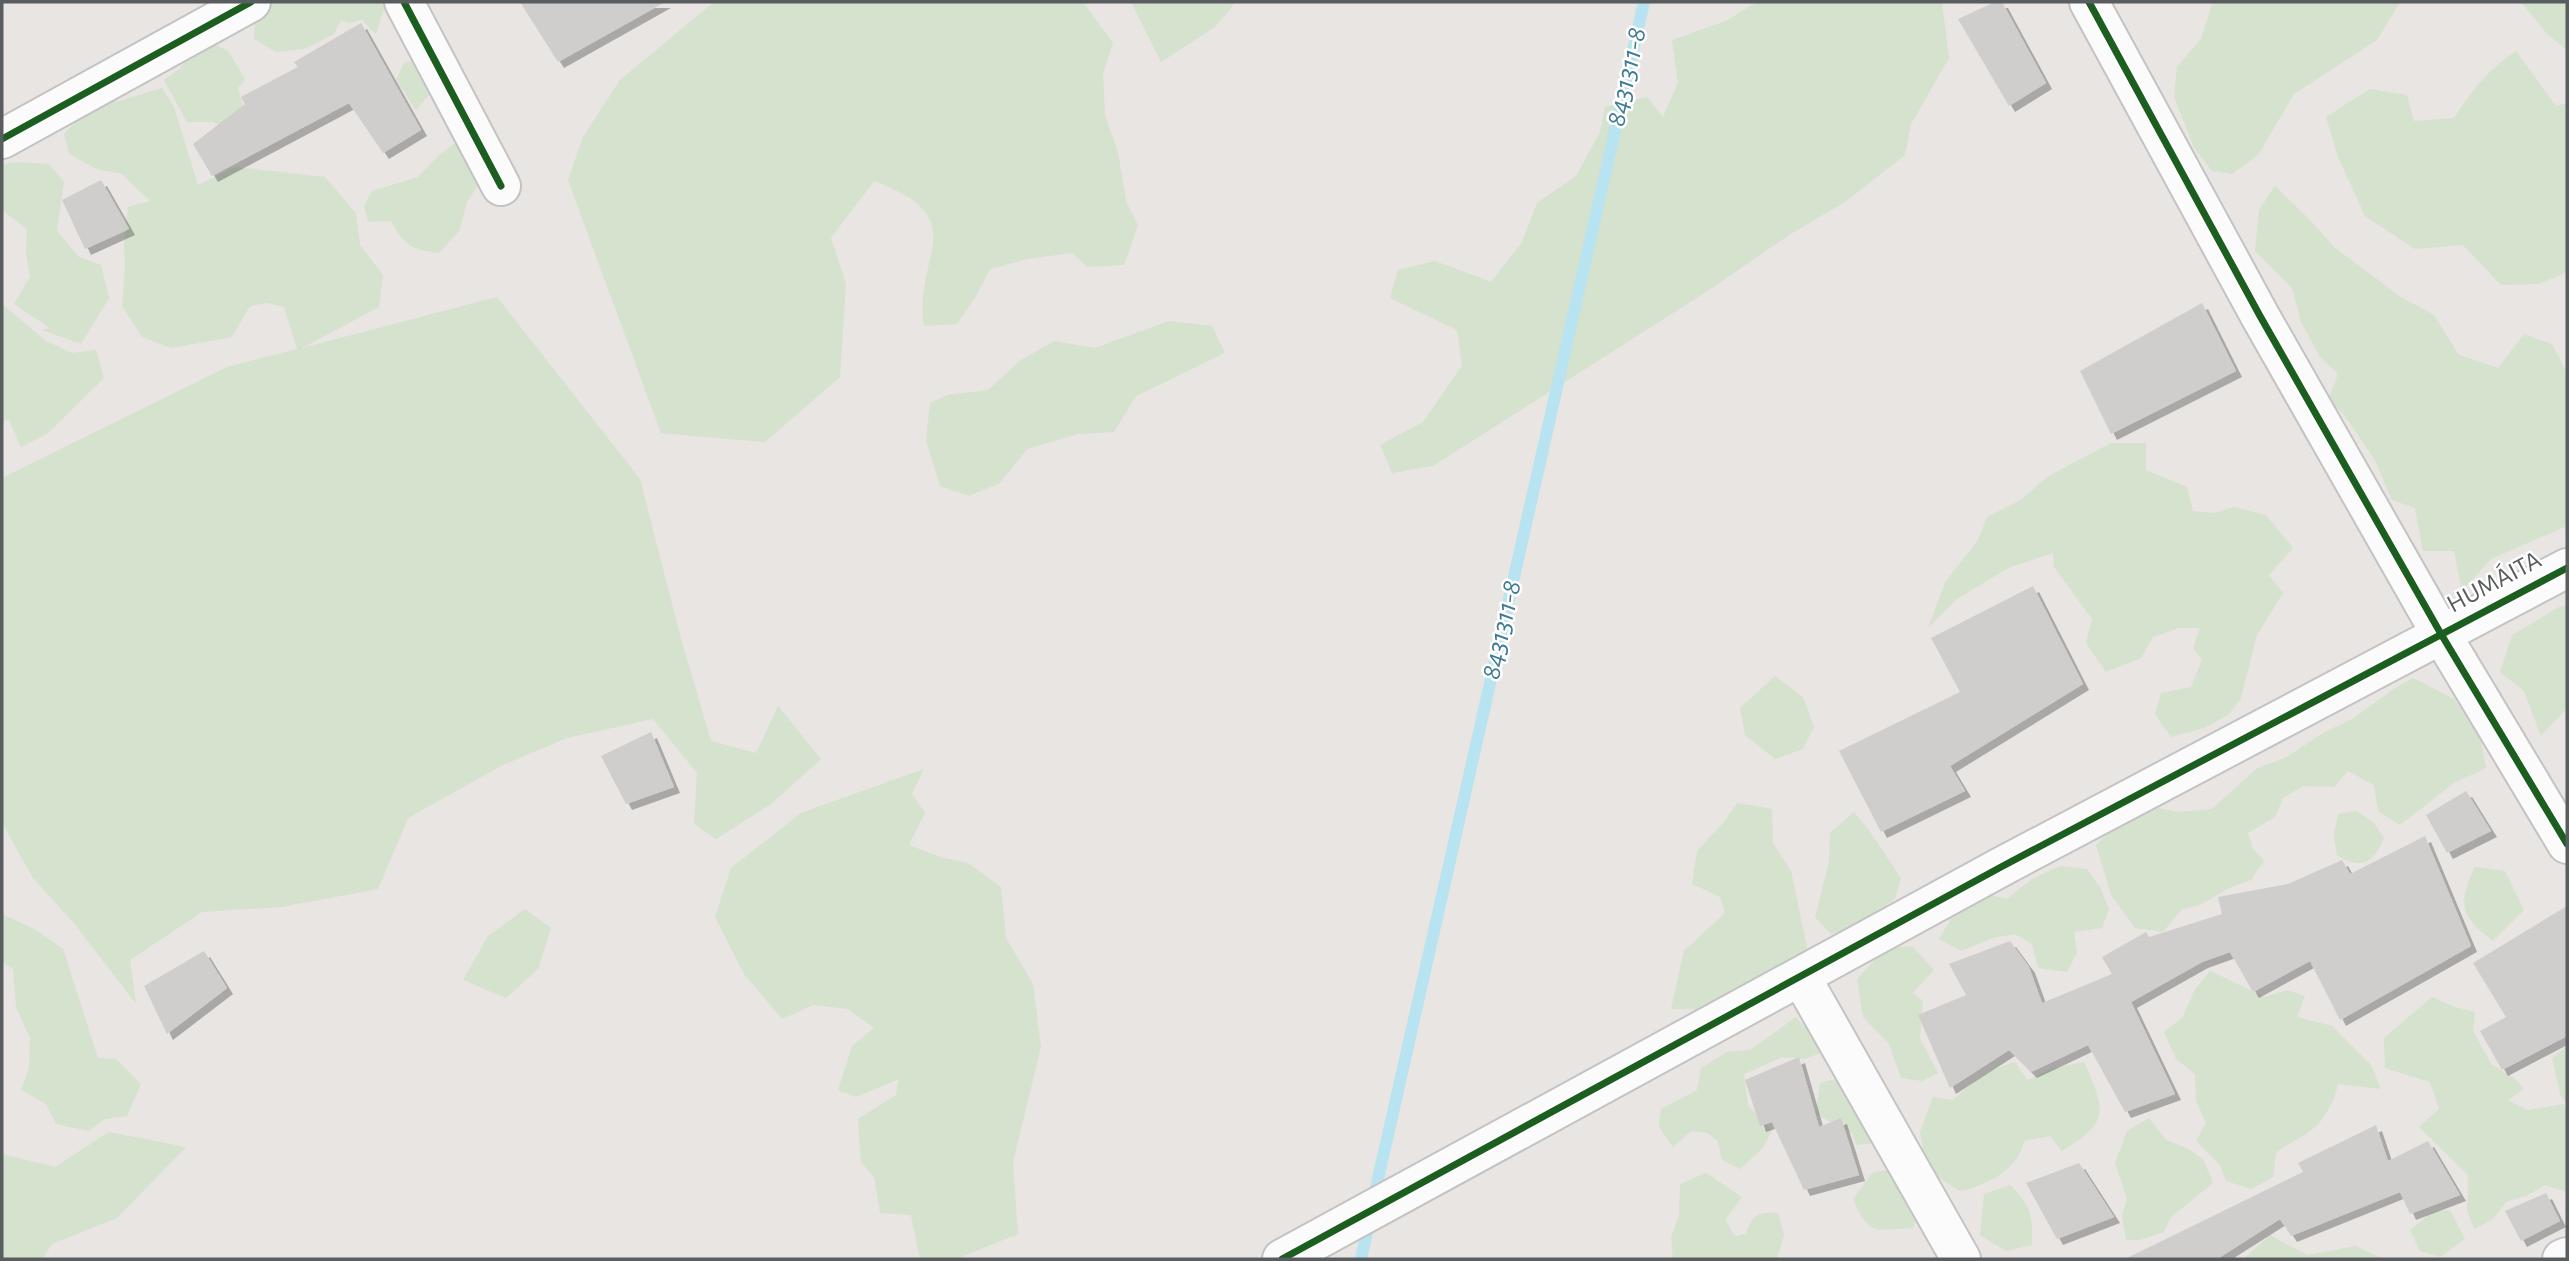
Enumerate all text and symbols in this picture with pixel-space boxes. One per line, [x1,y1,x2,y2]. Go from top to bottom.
water label: 8431311-8 [1602,25,1652,129]
street label: HUMÁITA [2442,545,2545,618]
water label: 8431311-8 [1477,578,1527,682]

